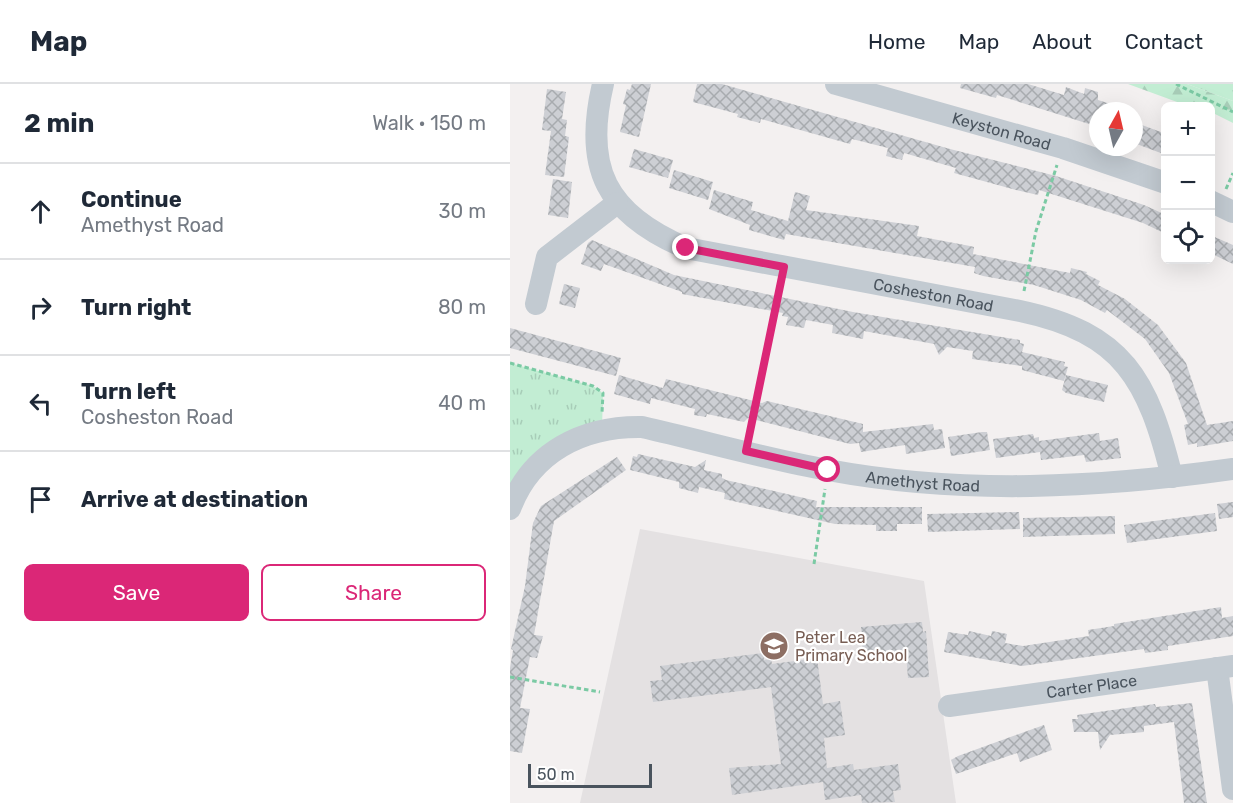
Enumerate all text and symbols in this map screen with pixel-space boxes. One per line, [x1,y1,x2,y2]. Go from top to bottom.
text: Map [30,25,87,58]
text: Home [868,29,925,54]
text: Map [958,29,999,54]
text: About [1032,29,1092,54]
text: Contact [1125,29,1203,54]
north arrow [1089,102,1143,156]
map controls [1161,102,1215,264]
button: + [1161,102,1215,156]
text: 2 min [24,108,94,139]
street label: Keyston Road [950,108,1053,154]
text: Walk · 150 m [372,111,486,135]
button: − [1161,156,1215,210]
text: Continue [81,186,182,213]
icon: ahead [24,195,57,228]
text: 30 m [439,199,486,223]
button: locate [1161,210,1215,264]
text: Amethyst Road [81,213,224,237]
route end [672,234,698,260]
street label: Cosheston Road [872,274,995,315]
icon: right [24,291,57,324]
text: Turn right [81,294,191,321]
text: 80 m [438,295,486,319]
text: Turn left [81,378,176,405]
icon: left [24,387,57,420]
text: 40 m [438,391,486,415]
text: Cosheston Road [81,405,233,429]
route start [814,456,840,482]
street label: Amethyst Road [865,467,980,495]
icon: arrive [24,483,57,516]
text: Arrive at destination [81,486,308,513]
button: Save [24,564,249,621]
button: Share [261,564,486,621]
place label: Peter Lea Primary School [795,628,907,665]
school or university icon: Peter Lea Primary School [758,630,790,662]
street label: Carter Place [1045,670,1138,702]
scale bar [528,761,652,788]
text: 50 m [537,765,575,784]

